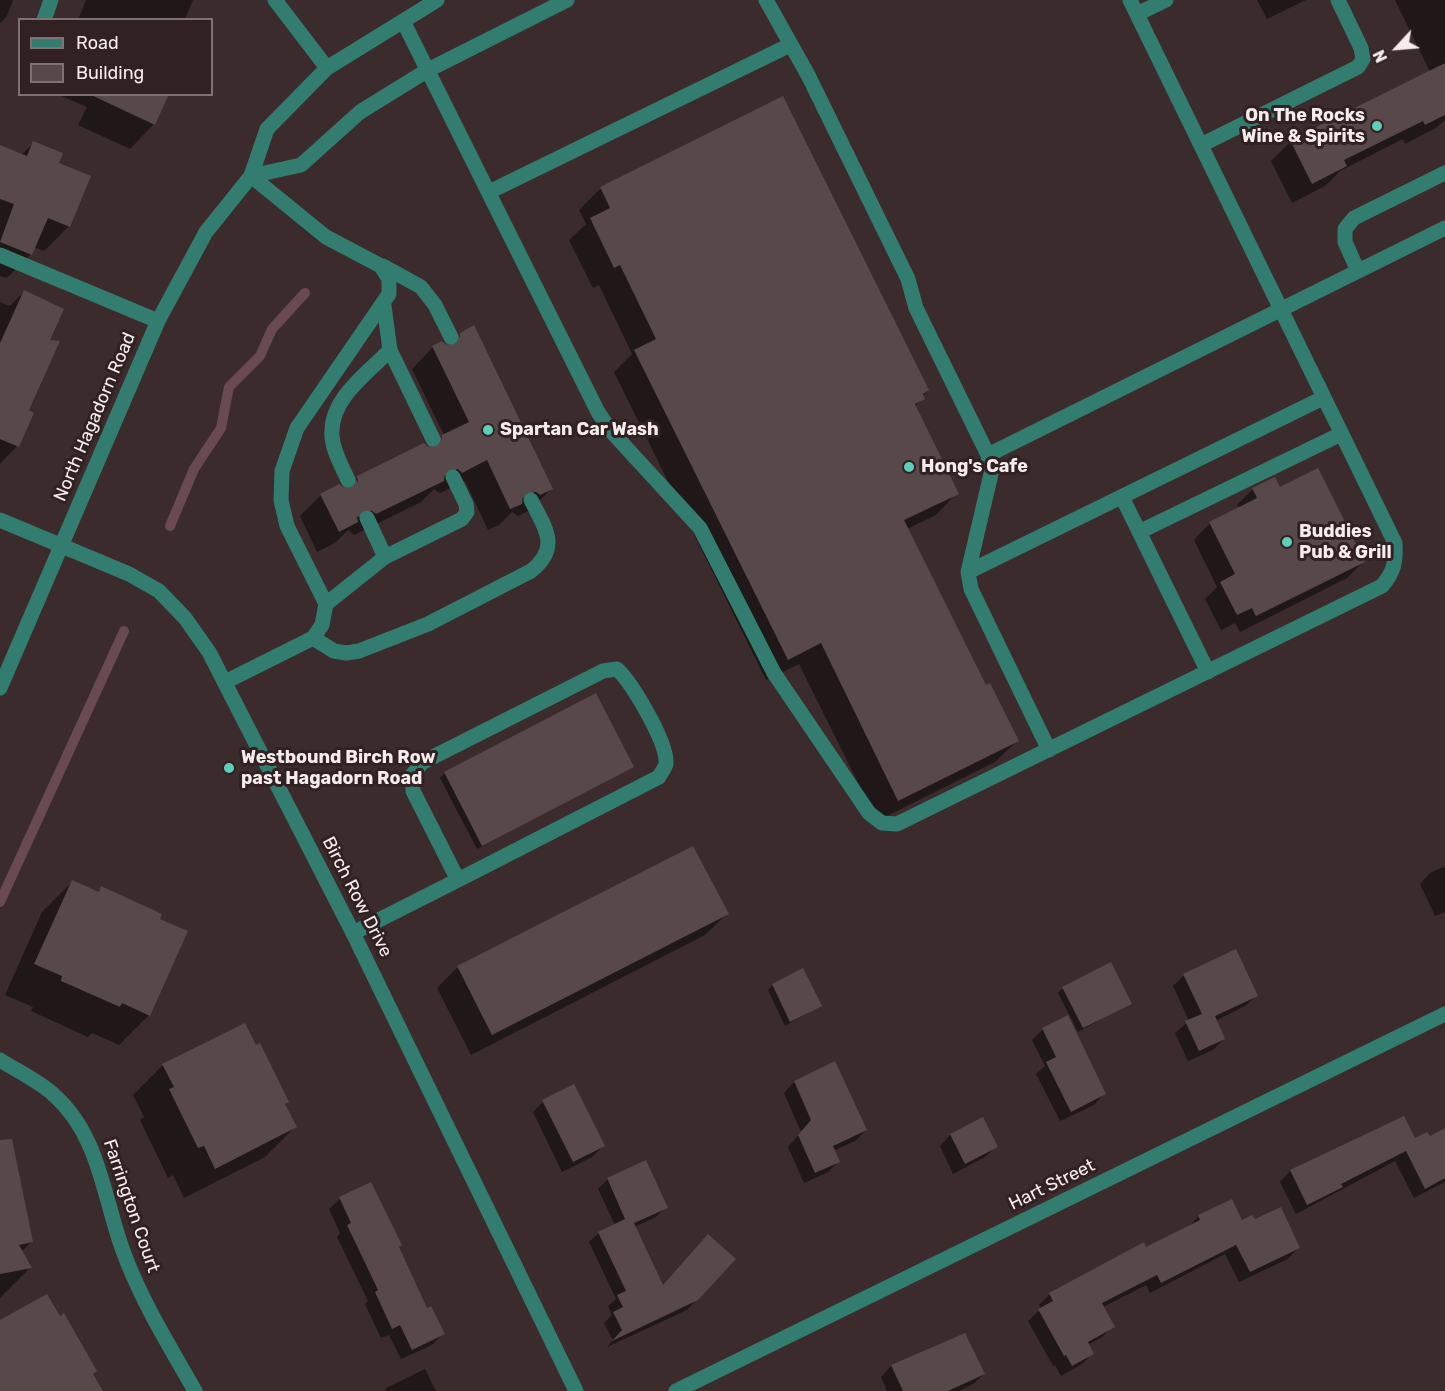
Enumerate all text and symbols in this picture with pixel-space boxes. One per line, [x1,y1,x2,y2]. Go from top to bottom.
legend [18,18,213,96]
north arrow [1367,18,1427,78]
text: Road [76,32,119,54]
text: N [1369,47,1391,65]
text: Building [76,62,144,84]
place label: On The Rocks Wine & Spirits [1241,105,1365,148]
marker: On The Rocks Wine & Spirits [1370,119,1384,133]
street label: North Hagadorn Road [50,329,140,505]
place label: Spartan Car Wash [500,419,659,441]
marker: Spartan Car Wash [481,423,495,437]
place label: Hong's Cafe [921,456,1028,478]
marker: Hong's Cafe [902,460,916,474]
place label: Buddies Pub & Grill [1299,521,1392,564]
marker: Buddies Pub & Grill [1280,535,1294,549]
place label: Westbound Birch Row past Hagadorn Road [241,747,435,789]
marker: Westbound Birch Row past Hagadorn Road [222,761,236,775]
street label: Birch Row Drive [317,833,397,961]
street label: Farrington Court [98,1137,164,1275]
street label: Hart Street [1005,1155,1099,1215]

